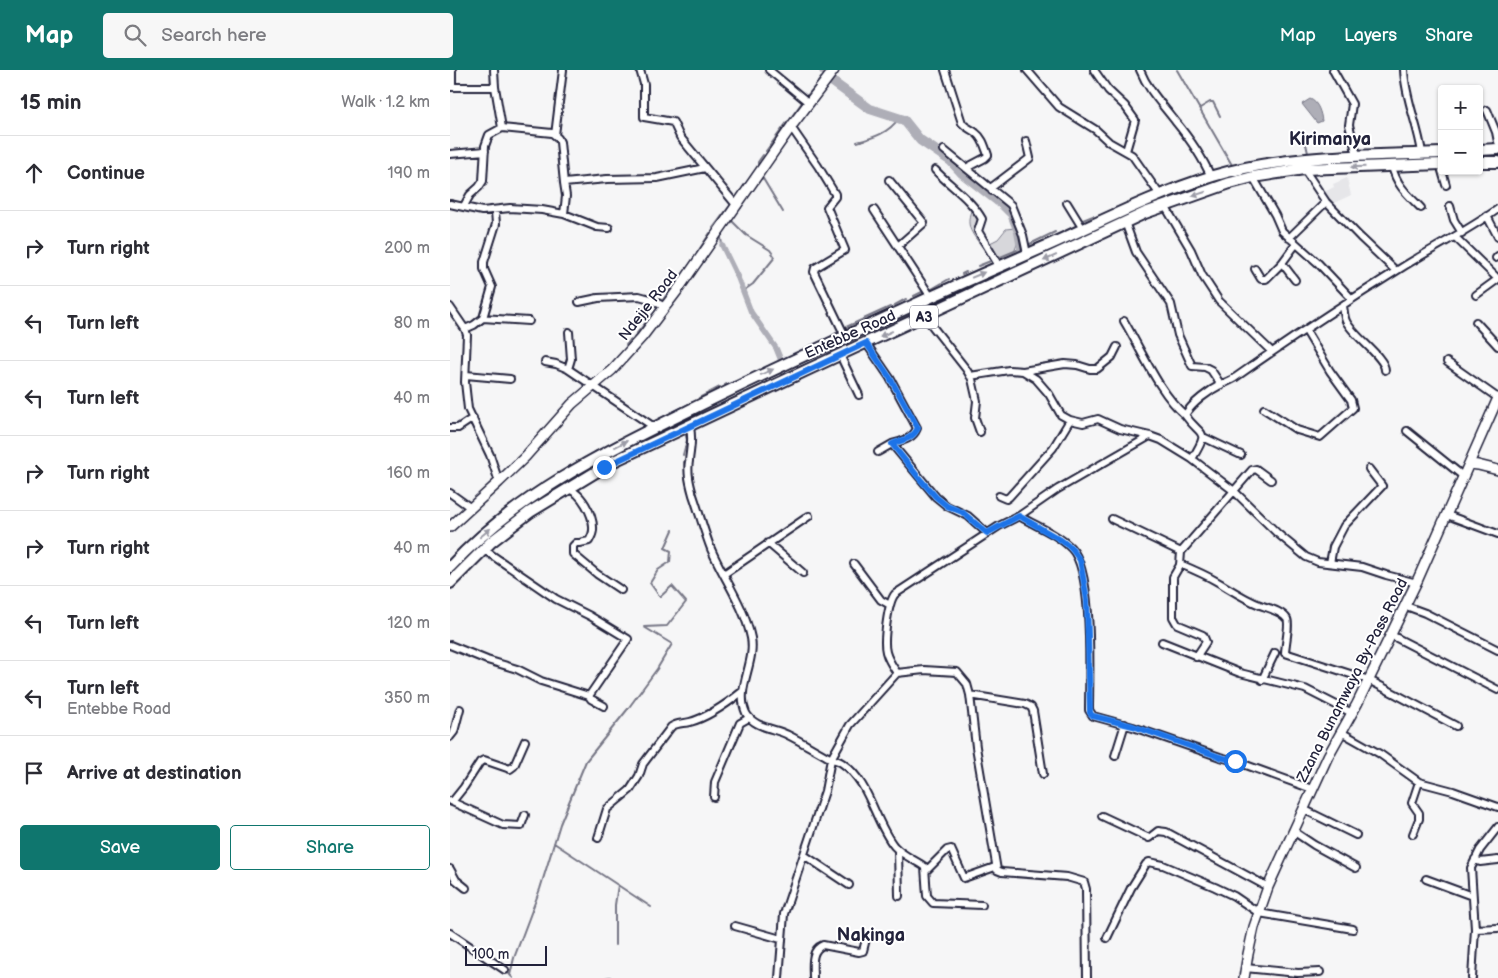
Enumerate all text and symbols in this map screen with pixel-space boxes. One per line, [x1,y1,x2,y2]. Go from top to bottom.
search box [103,13,453,58]
text: Map [25,21,73,50]
icon: search [121,21,149,49]
text: Search here [161,24,267,47]
text: Map [1280,25,1316,46]
text: Layers [1344,25,1397,46]
text: Share [1425,25,1473,46]
map controls [1438,85,1483,175]
button: + [1438,85,1483,130]
text: 15 min [20,90,81,115]
text: Walk · 1.2 km [341,93,430,112]
district label: Kirimanya [1289,129,1371,150]
button: − [1438,130,1483,175]
icon: ahead [20,159,48,187]
text: Continue [67,162,145,185]
one-way arrow [1350,163,1366,171]
text: 190 m [388,164,430,183]
one-way arrow [1191,190,1206,198]
icon: right [20,234,48,262]
text: Turn right [67,237,150,260]
text: 200 m [384,239,430,258]
one-way arrow [1042,253,1057,262]
street label: Ndejje Road [615,266,682,345]
one-way arrow [971,271,986,279]
street label: Entebbe Road [802,306,899,363]
road number: A3 [910,306,938,328]
icon: left [20,309,48,337]
text: Turn left [67,312,139,335]
text: 80 m [394,314,430,333]
one-way arrow [879,330,893,338]
one-way arrow [759,368,774,377]
icon: left [20,384,48,412]
text: Turn left [67,387,139,410]
text: 40 m [393,389,430,408]
one-way arrow [613,440,628,448]
route end [593,456,616,479]
icon: right [20,459,48,487]
text: Turn right [67,462,150,485]
text: 160 m [387,464,430,483]
one-way arrow [479,528,492,539]
icon: right [20,534,48,562]
text: Turn right [67,537,150,560]
text: 40 m [393,539,430,558]
street label: Zzana Bunamwaya By-Pass Road [1292,575,1412,786]
icon: left [20,609,48,637]
text: Turn left [67,612,139,635]
text: 120 m [387,614,430,633]
text: Turn left [67,677,139,700]
icon: left [20,684,48,712]
text: 350 m [384,689,430,708]
text: Entebbe Road [67,700,171,719]
route start [1224,750,1247,773]
icon: arrive [20,759,48,787]
text: Arrive at destination [67,762,242,785]
button: Save [20,825,220,870]
button: Share [230,825,430,870]
district label: Nakinga [837,925,905,946]
scale bar [465,943,548,966]
text: 100 m [472,946,509,963]

